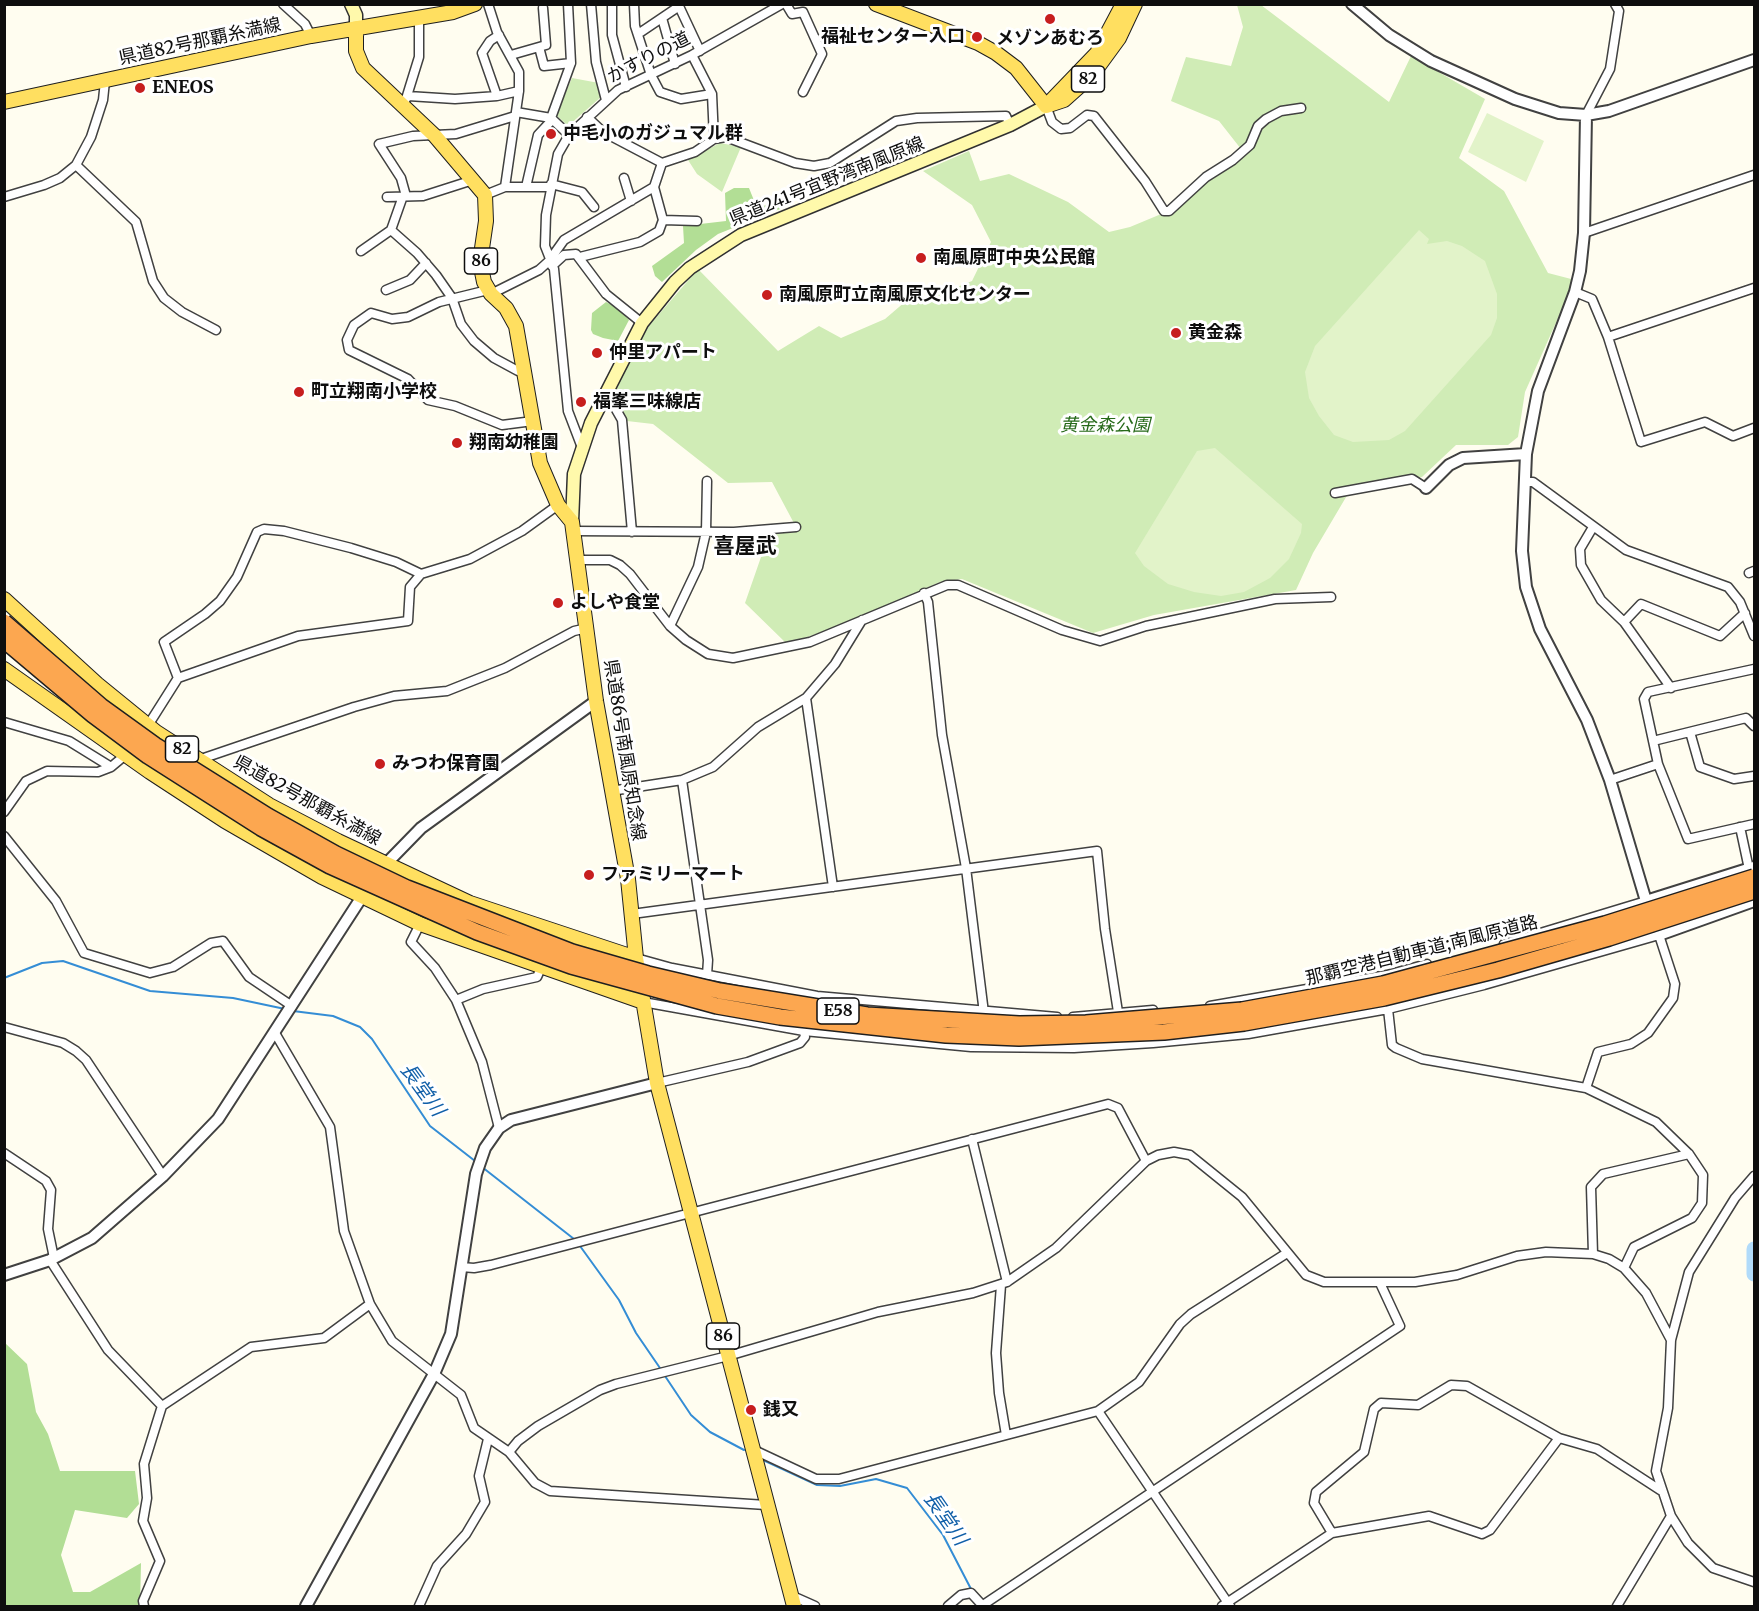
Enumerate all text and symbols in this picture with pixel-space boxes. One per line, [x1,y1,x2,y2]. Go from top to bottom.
marker: メゾンあむろ [1043,12,1057,26]
street label: 県道82号那覇糸満線 [117,14,283,70]
place label: 福祉センター入口 [821,26,965,48]
street label: かすりの道 [604,28,694,88]
place label: メゾンあむろ [996,28,1104,50]
marker: 福祉センター入口 [970,30,984,44]
road number: 82 [1072,66,1104,92]
place label: ENEOS [152,77,214,99]
marker: ENEOS [133,81,147,95]
place label: 中毛小のガジュマル群 [563,123,743,145]
marker: 中毛小のガジュマル群 [544,127,558,141]
street label: 県道241号宜野湾南風原線 [726,133,928,231]
place label: 南風原町中央公民館 [933,247,1095,269]
road number: 86 [464,248,498,274]
marker: 南風原町中央公民館 [914,251,928,265]
place label: 南風原町立南風原文化センター [779,284,1031,306]
marker: 南風原町立南風原文化センター [760,288,774,302]
place label: 黄金森 [1188,322,1242,344]
marker: 黄金森 [1169,326,1183,340]
place label: 仲里アパート [609,342,717,364]
marker: 仲里アパート [590,346,604,360]
place label: 町立翔南小学校 [311,381,437,403]
marker: 町立翔南小学校 [292,385,306,399]
place label: 福峯三味線店 [593,391,701,413]
marker: 福峯三味線店 [574,395,588,409]
park label: 黄金森公園 [1060,415,1150,437]
place label: 翔南幼稚園 [469,432,559,454]
marker: 翔南幼稚園 [450,436,464,450]
district label: 喜屋武 [714,534,776,560]
place label: よしや食堂 [570,592,660,614]
marker: よしや食堂 [551,596,565,610]
street label: 県道86号南風原知念線 [599,658,649,842]
road number: 82 [166,736,198,762]
street label: 県道82号那覇糸満線 [230,752,384,850]
place label: みつわ保育園 [392,753,500,775]
marker: みつわ保育園 [373,757,387,771]
place label: ファミリーマート [601,864,745,886]
marker: ファミリーマート [582,868,596,882]
street label: 那覇空港自動車道;南風原道路 [1304,912,1540,990]
road number: E58 [817,998,859,1024]
water label: 長堂川 [395,1059,449,1121]
road number: 86 [706,1323,740,1349]
place label: 銭又 [763,1399,799,1421]
marker: 銭又 [744,1403,758,1417]
water label: 長堂川 [918,1488,972,1550]

